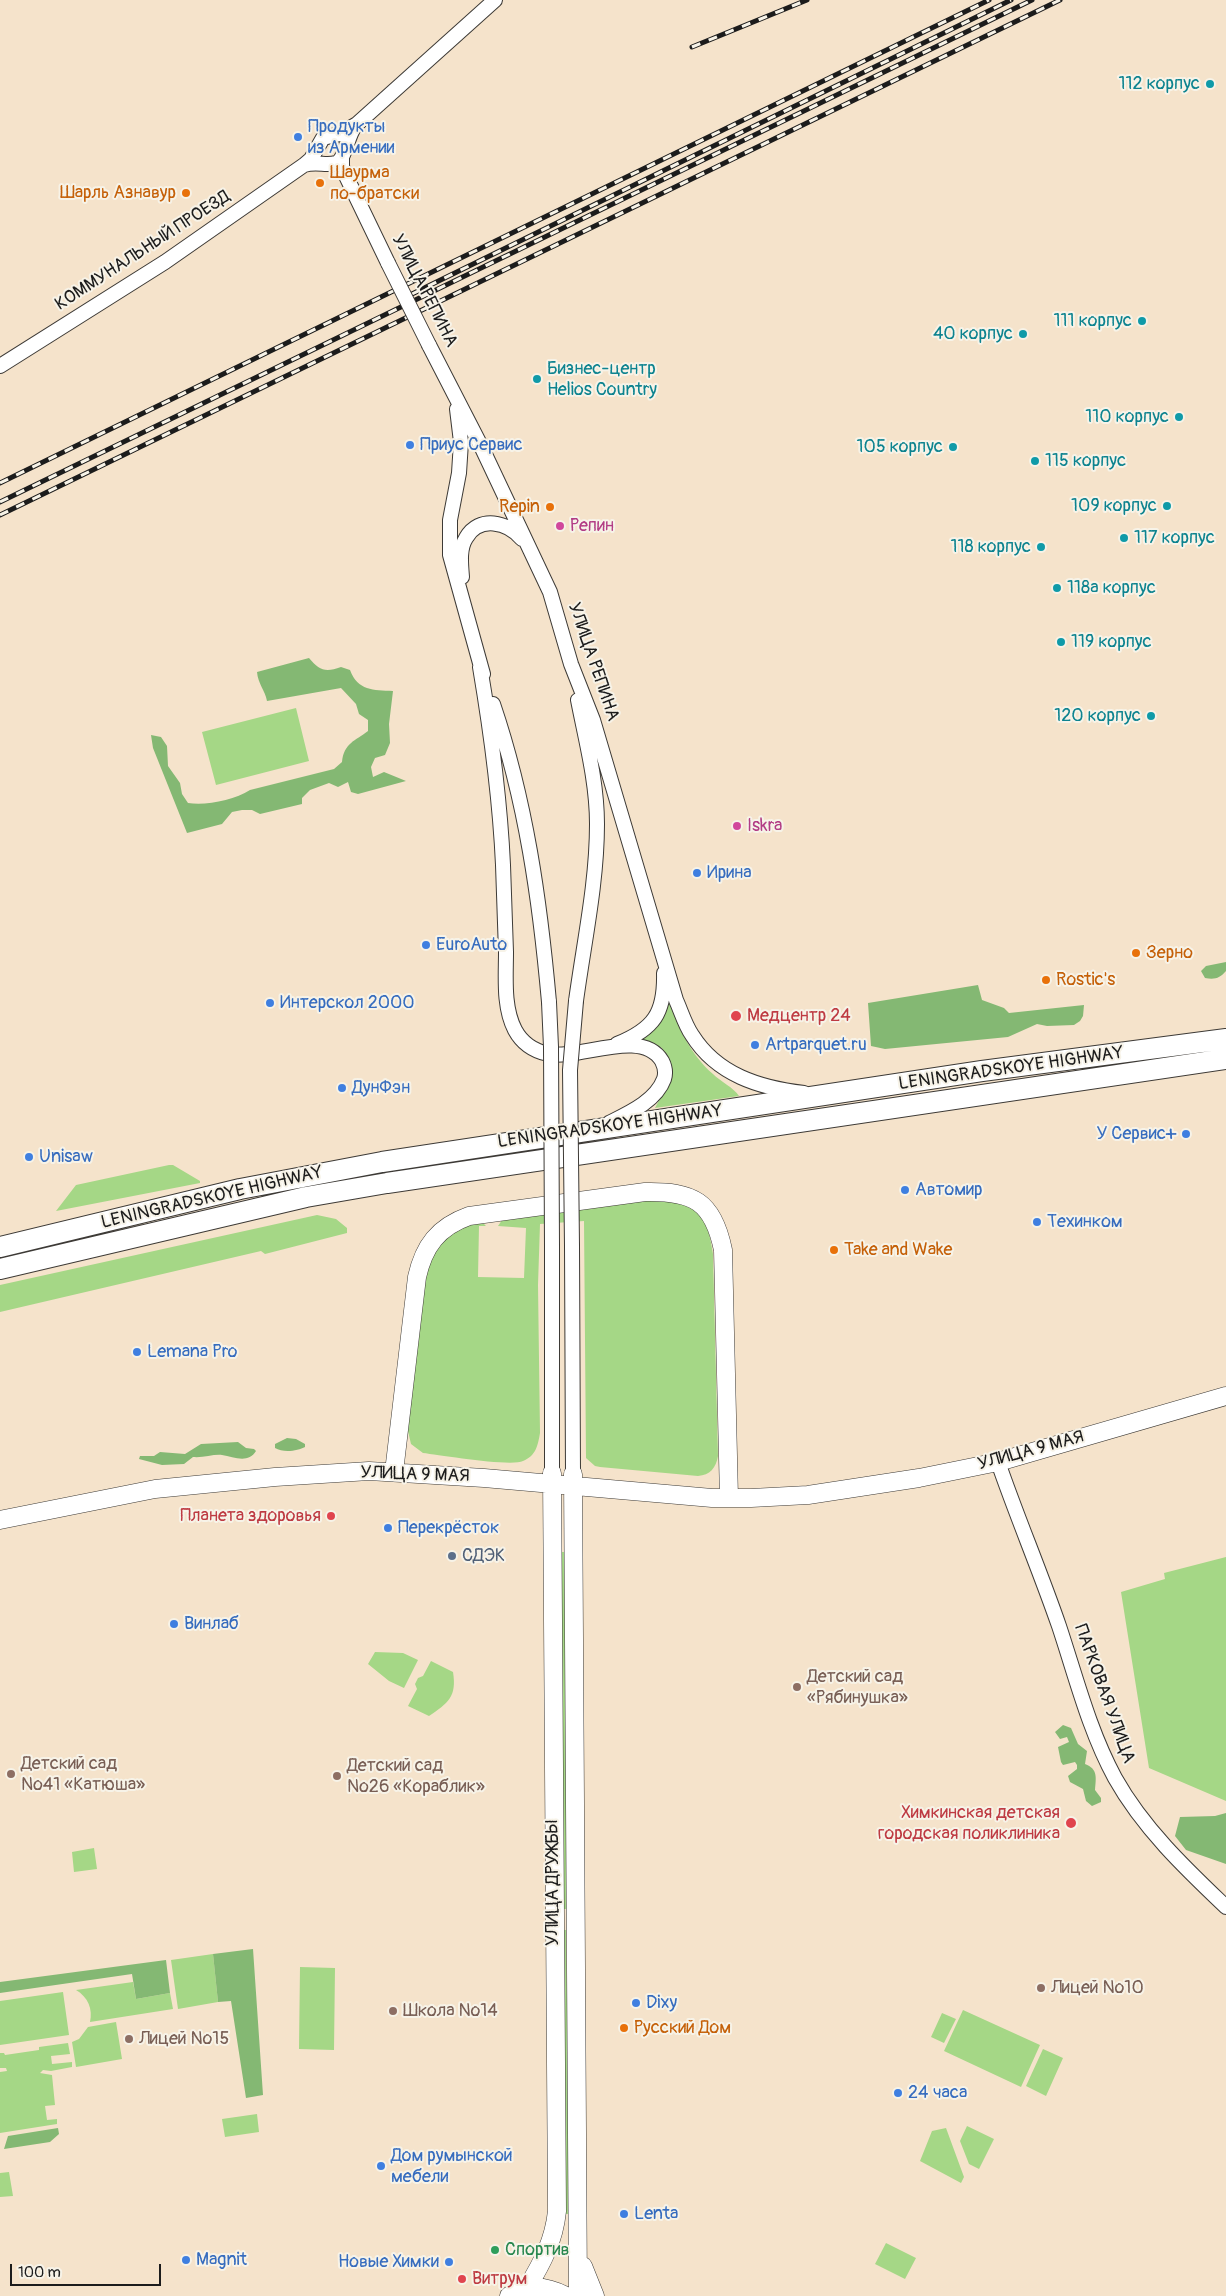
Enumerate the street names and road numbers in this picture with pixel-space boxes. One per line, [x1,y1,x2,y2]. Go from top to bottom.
street label: КОММУНАЛЬНЫЙ ПРОЕЗД [51,186,235,316]
street label: УЛИЦА РЕПИНА [386,231,462,351]
street label: УЛИЦА РЕПИНА [563,600,623,724]
street label: LENINGRADSKOYE HIGHWAY [897,1043,1125,1095]
street label: LENINGRADSKOYE HIGHWAY [496,1101,724,1153]
street label: LENINGRADSKOYE HIGHWAY [99,1162,325,1234]
street label: УЛИЦА 9 МАЯ [976,1426,1086,1476]
street label: УЛИЦА 9 МАЯ [360,1462,470,1488]
street label: ПАРКОВАЯ УЛИЦА [1069,1622,1139,1766]
street label: УЛИЦА ДРУЖБЫ [542,1820,564,1946]

